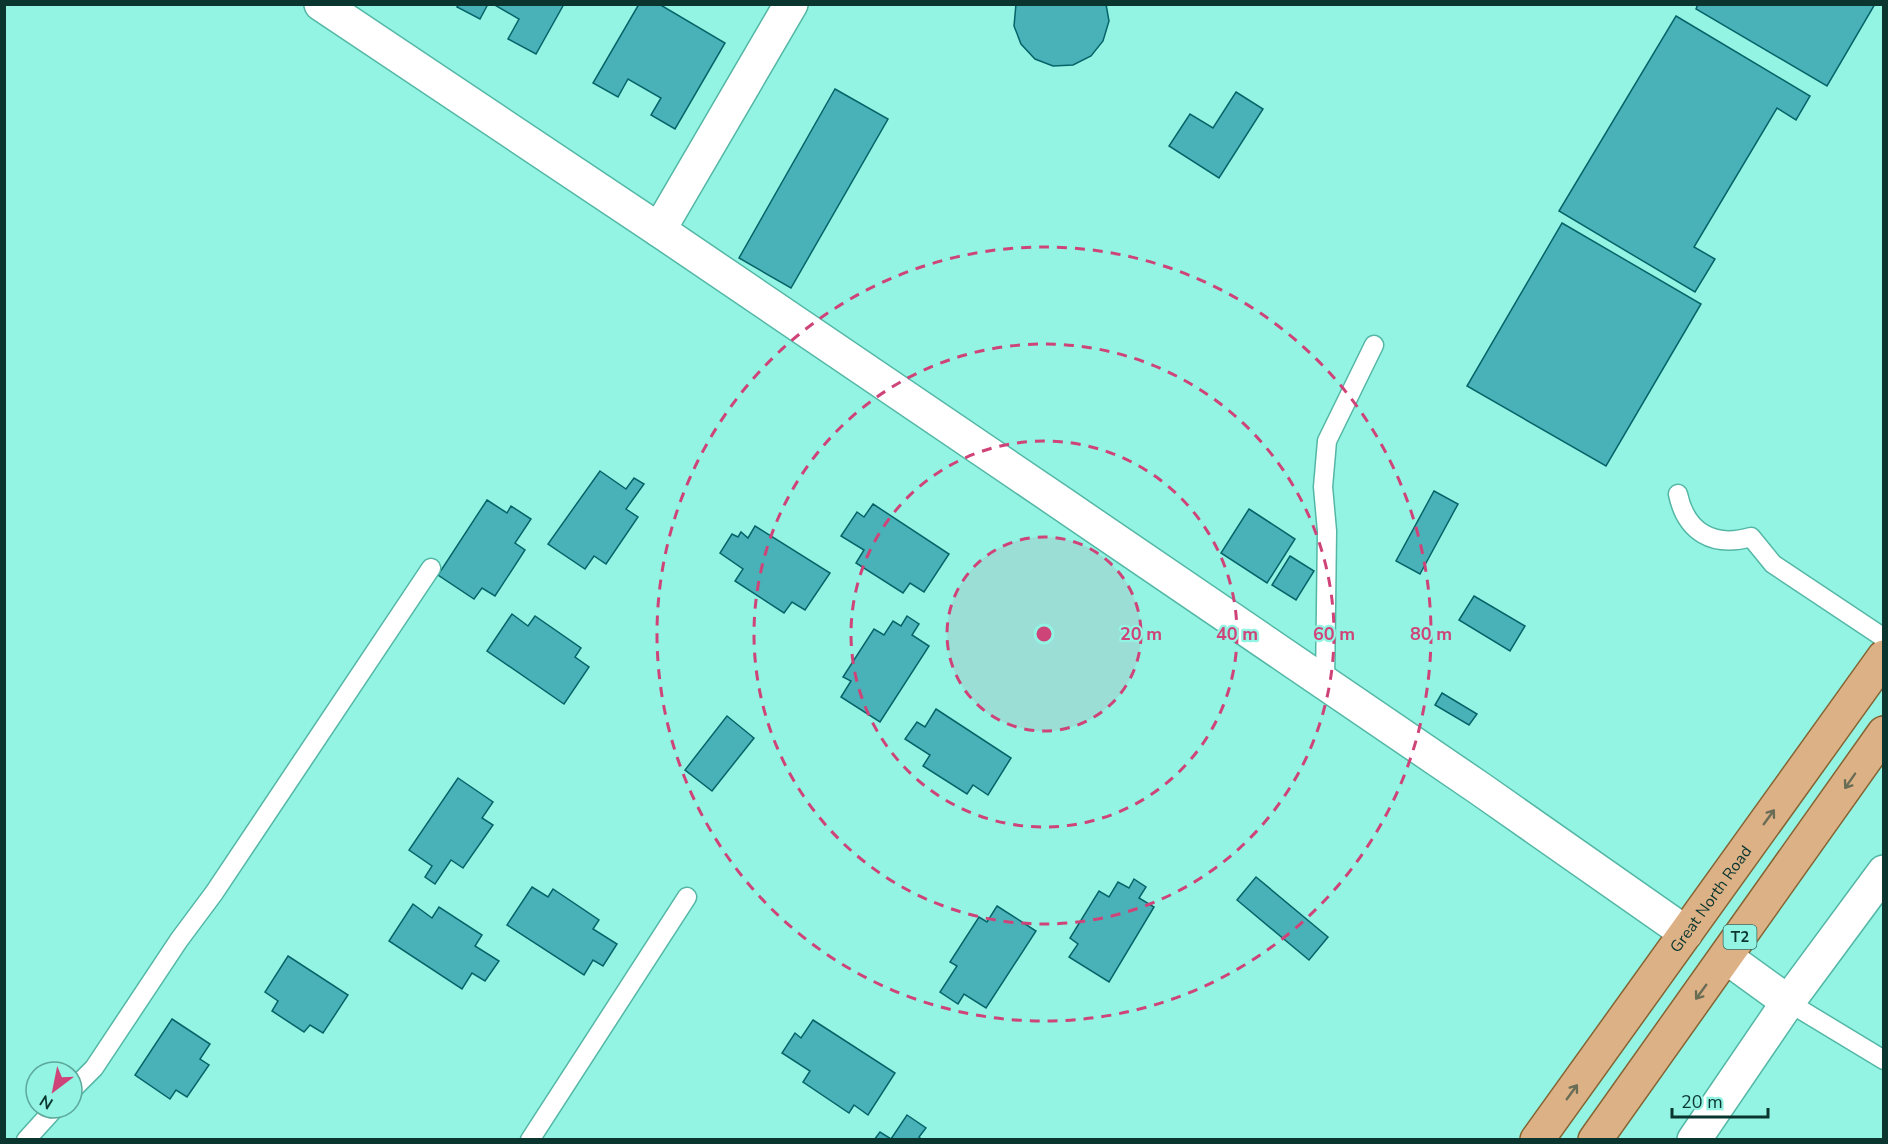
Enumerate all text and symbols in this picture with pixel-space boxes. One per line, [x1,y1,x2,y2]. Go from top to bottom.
text: 20 m [1120,622,1162,646]
text: 40 m [1216,622,1258,646]
text: 60 m [1313,622,1355,646]
text: 80 m [1410,622,1452,646]
centre of rings [1034,624,1054,644]
one-way arrow [1844,772,1856,789]
one-way arrow [1763,809,1775,825]
street label: Great North Road [1665,841,1757,957]
road number: T2 [1724,925,1756,949]
one-way arrow [1695,983,1707,999]
north arrow [24,1060,84,1120]
scale bar [1672,1081,1768,1119]
one-way arrow [1565,1084,1578,1100]
text: N [36,1089,57,1114]
text: 20 m [1681,1090,1723,1114]

